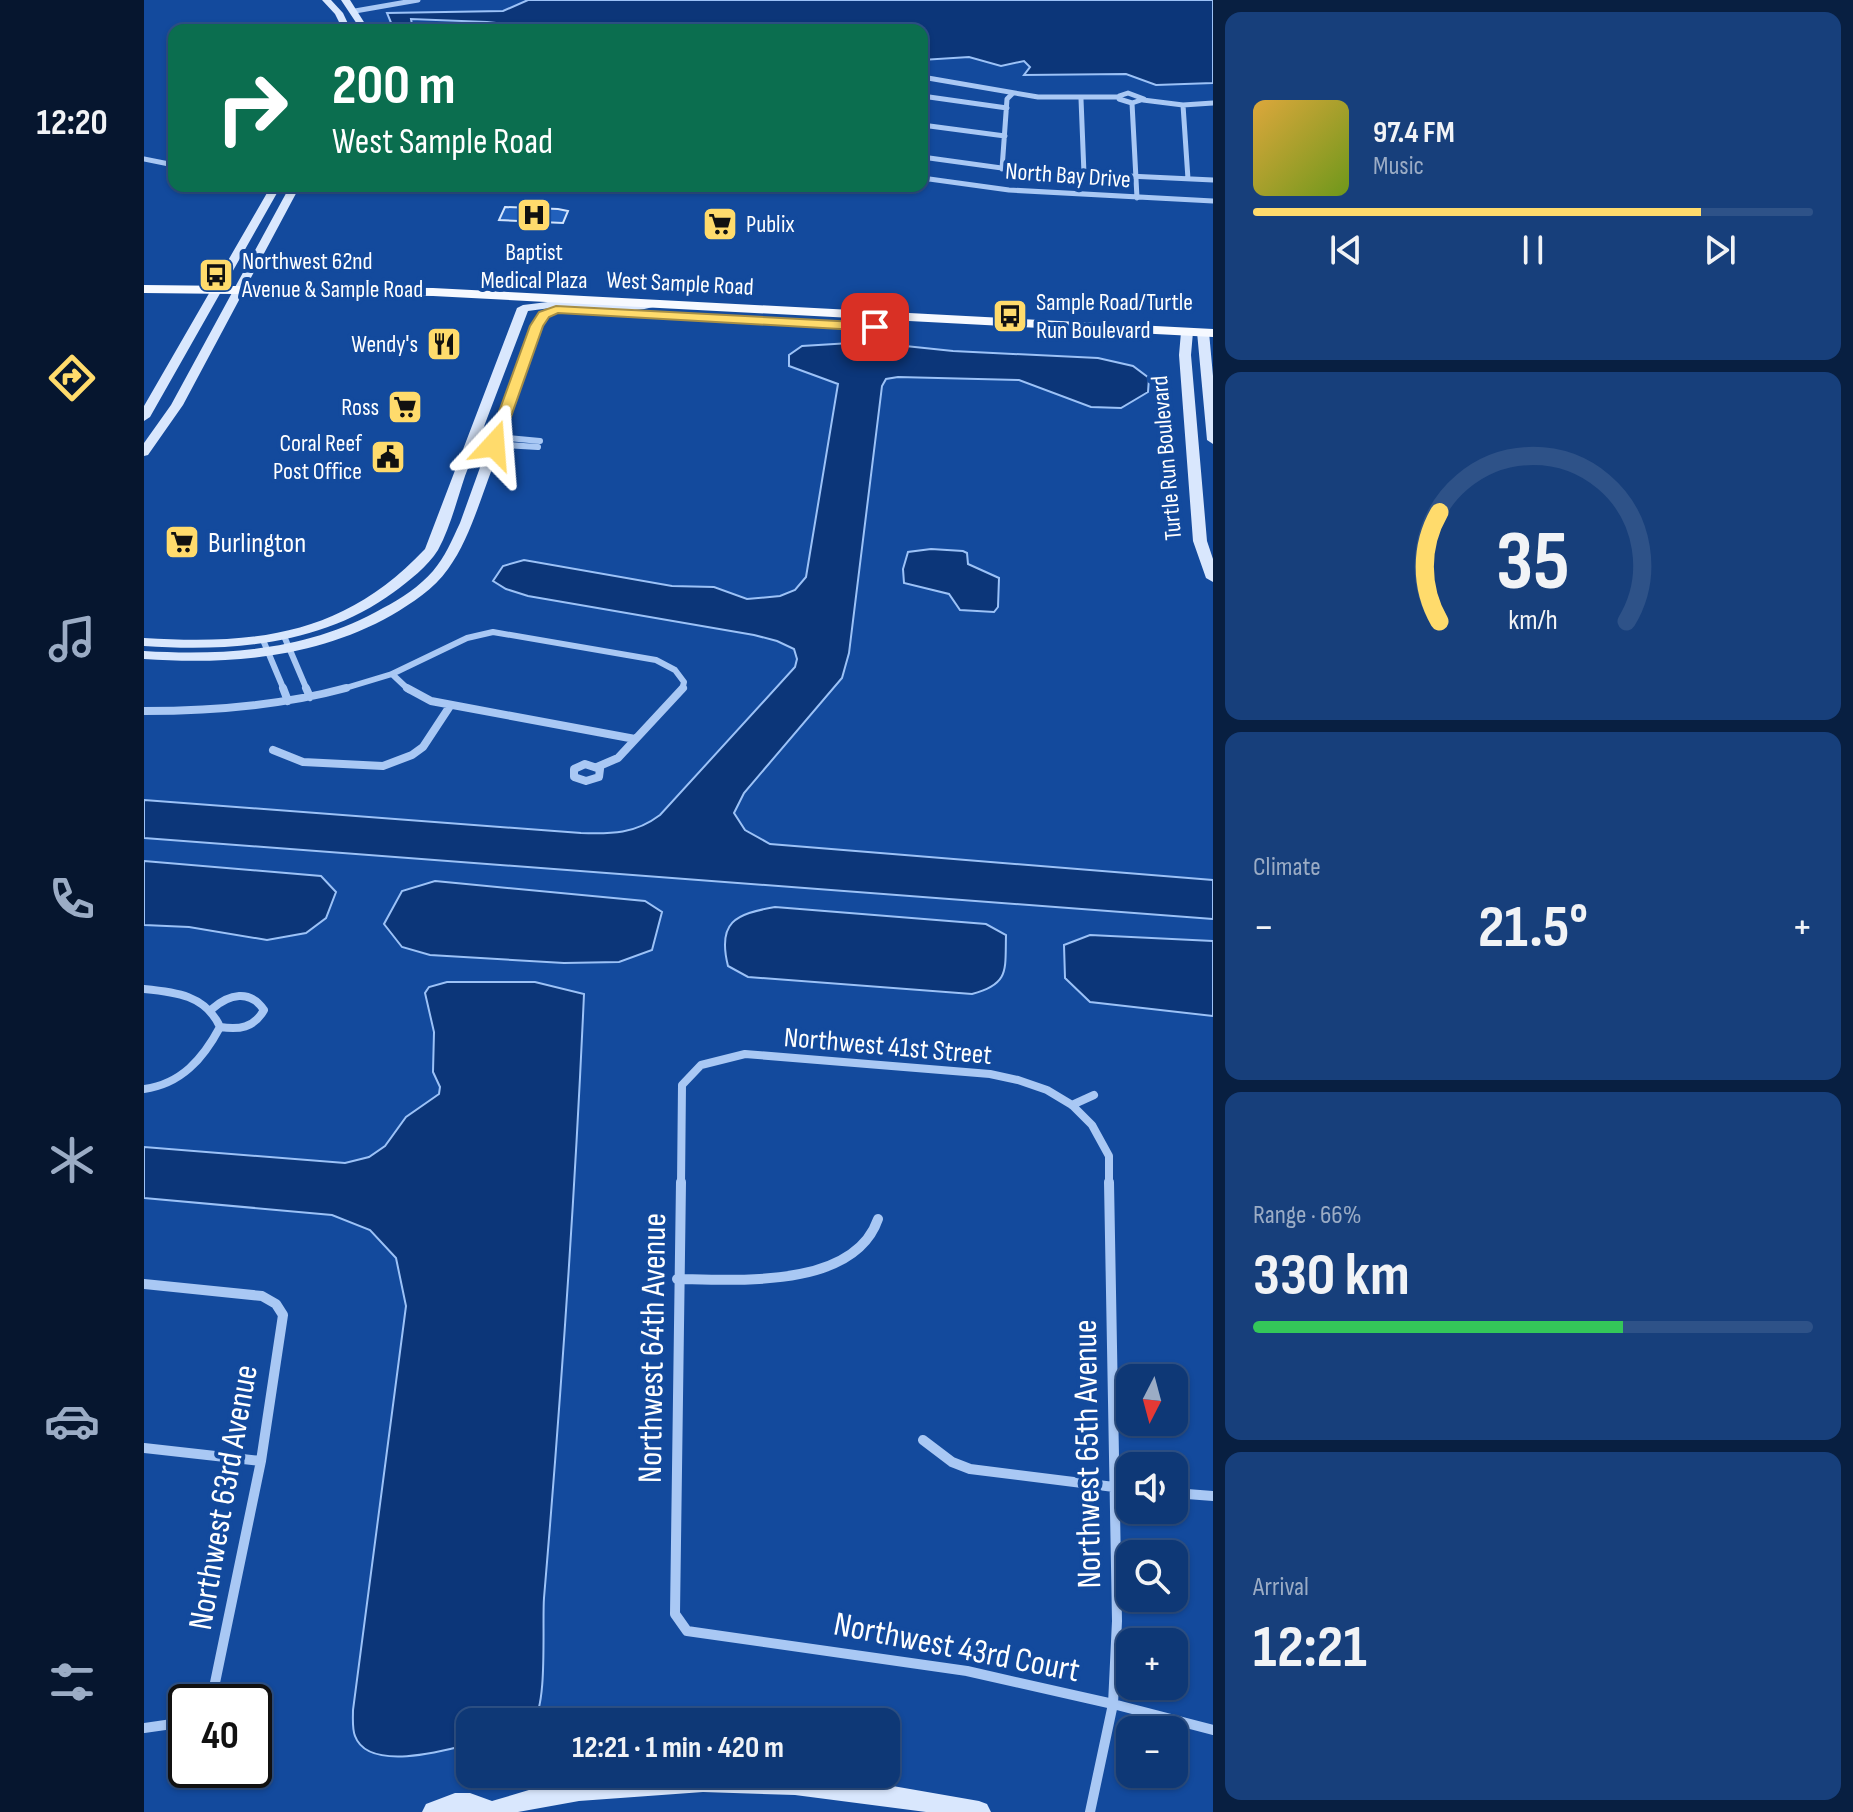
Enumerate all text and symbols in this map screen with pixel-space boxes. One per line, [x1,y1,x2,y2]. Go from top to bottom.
text: 200 m [332,53,456,120]
icon: right [200,56,304,160]
text: 12:20 [36,102,108,145]
text: 97.4 FM [1373,115,1455,151]
text: West Sample Road [332,121,553,164]
text: Music [1373,151,1424,182]
street label: North Bay Drive [1004,157,1132,194]
hospital icon: Baptist Medical Plaza [515,196,553,234]
supermarket icon: Publix [701,205,739,243]
place label: Publix [746,210,795,239]
icon: previous [1324,228,1368,272]
icon: pause [1511,228,1555,272]
icon: next [1698,228,1742,272]
place label: Baptist Medical Plaza [481,238,587,295]
place label: Northwest 62nd Avenue & Sample Road [241,247,423,304]
bus stop icon: Northwest 62nd Avenue & Sample Road [197,256,235,294]
street label: West Sample Road [606,265,754,302]
place label: Sample Road/Turtle Run Boulevard [1036,288,1193,345]
pin [841,293,909,361]
bus stop icon: Sample Road/Turtle Run Boulevard [991,297,1029,335]
icon: arrive [853,305,897,349]
restaurant icon: Wendy's [425,325,463,363]
place label: Wendy's [351,330,418,359]
icon: directions [44,350,100,406]
street label: Turtle Run Boulevard [1145,375,1188,541]
supermarket icon: Ross [386,388,424,426]
place label: Ross [341,393,379,422]
position arrow [452,403,536,487]
place label: Coral Reef Post Office [273,429,363,486]
public building icon: Coral Reef Post Office [369,438,407,476]
text: 35 [1496,513,1570,613]
supermarket icon: Burlington [163,523,201,561]
place label: Burlington [208,527,306,560]
text: km/h [1508,603,1558,638]
icon: music [44,611,100,667]
text: Climate [1253,852,1321,883]
icon: phone [44,871,100,927]
text: 21.5° [1478,892,1588,964]
text: − [1253,901,1275,954]
text: + [1791,901,1813,954]
street label: Northwest 41st Street [783,1021,993,1072]
icon: climate [44,1132,100,1188]
text: Range · 66% [1253,1200,1362,1231]
street label: Northwest 64th Avenue [630,1213,675,1483]
text: 330 km [1253,1240,1410,1312]
street label: Northwest 65th Avenue [1065,1319,1110,1589]
street label: Northwest 63rd Avenue [180,1362,267,1633]
north arrow [1116,1364,1188,1436]
map controls [1116,1364,1188,1788]
icon: car [44,1393,100,1449]
button: sound [1116,1452,1188,1524]
button: search [1116,1540,1188,1612]
text: Arrival [1253,1572,1309,1603]
street label: Northwest 43rd Court [830,1604,1083,1691]
text: 12:21 [1253,1612,1367,1684]
button: + [1116,1628,1188,1700]
icon: filters [44,1654,100,1710]
speed limit sign: 40 [168,1684,272,1788]
button: − [1116,1716,1188,1788]
text: 12:21 · 1 min · 420 m [572,1730,784,1766]

